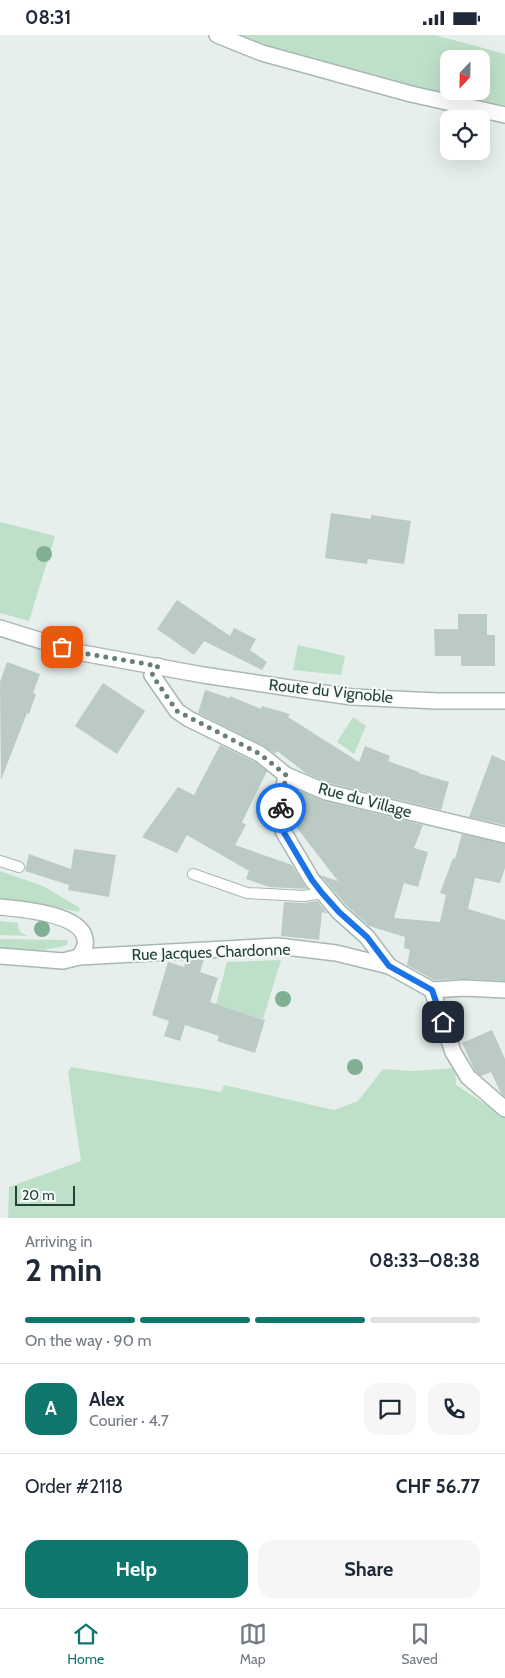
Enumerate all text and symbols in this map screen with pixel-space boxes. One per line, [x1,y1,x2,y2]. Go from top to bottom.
text: 08:31 [25,6,71,29]
north arrow [440,50,490,100]
map controls [440,50,490,160]
button: locate [440,110,490,160]
pin [41,626,83,668]
icon: bag [48,633,76,661]
street label: Route du Vignoble [268,675,394,707]
street label: Rue du Village [316,778,414,822]
courier [256,783,306,833]
icon: bike [267,794,295,822]
street label: Rue Jacques Chardonne [131,940,291,964]
pin [422,1001,464,1043]
icon: home [429,1008,457,1036]
scale bar [15,1183,75,1206]
text: 20 m [22,1186,55,1204]
text: Arriving in [25,1232,92,1251]
text: 08:33–08:38 [369,1249,480,1272]
text: 2 min [25,1250,102,1289]
text: On the way · 90 m [25,1331,151,1350]
button: chat [364,1383,416,1435]
button: phone [428,1383,480,1435]
text: Alex [89,1388,125,1411]
text: A [45,1397,57,1420]
text: Courier · 4.7 [89,1411,169,1430]
text: Order #2118 [25,1475,123,1498]
text: CHF 56.77 [396,1475,480,1498]
button: Help [25,1540,248,1598]
button: Share [258,1540,480,1598]
tab: Home [67,1620,104,1668]
tab: Map [239,1620,267,1668]
tab: Saved [401,1620,438,1668]

